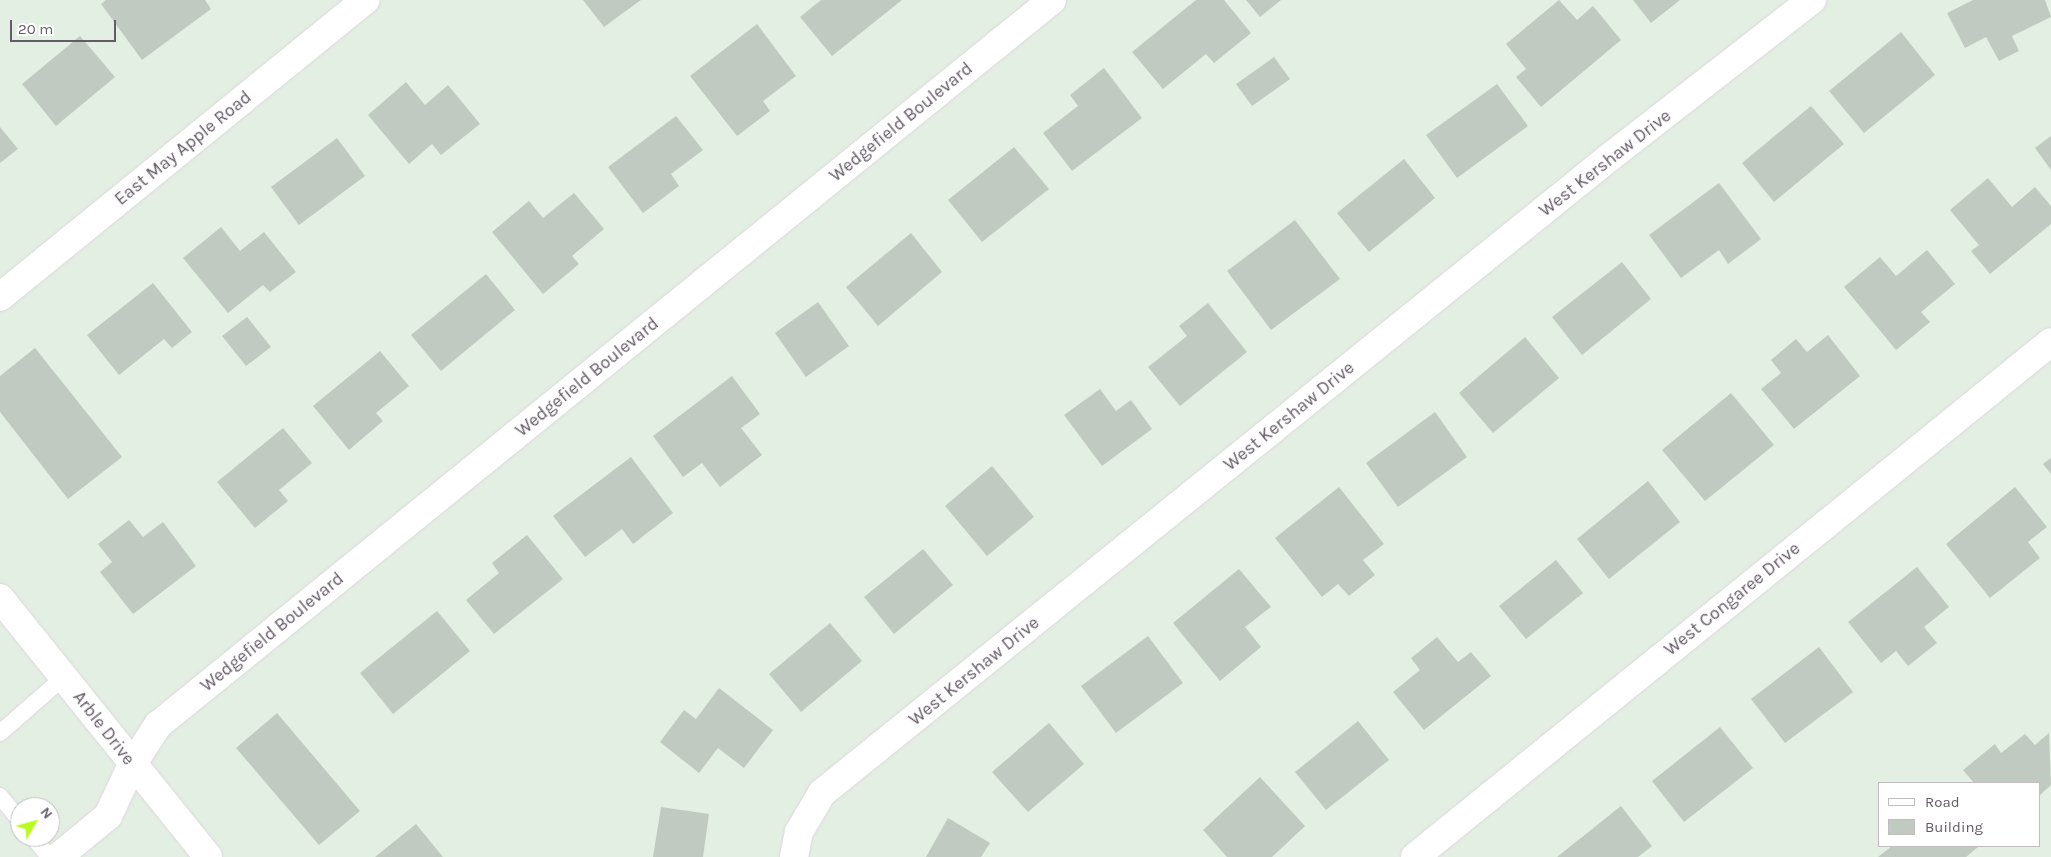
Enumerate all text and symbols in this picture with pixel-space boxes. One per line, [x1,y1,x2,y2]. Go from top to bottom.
scale bar [12,10,119,42]
text: 20 m [18,20,53,38]
street label: Wedgefield Boulevard [825,58,977,186]
street label: East May Apple Road [110,86,256,210]
street label: West Kershaw Drive [1535,105,1675,221]
street label: Wedgefield Boulevard [511,313,663,441]
street label: West Kershaw Drive [1219,357,1359,475]
street label: West Congaree Drive [1660,538,1804,660]
street label: Wedgefield Boulevard [196,568,348,696]
street label: West Kershaw Drive [904,612,1044,730]
street label: Arble Drive [68,687,140,769]
legend [1878,782,2041,847]
text: Road [1925,793,1960,811]
north arrow [10,797,60,847]
text: N [37,804,56,822]
text: Building [1925,818,1983,836]

